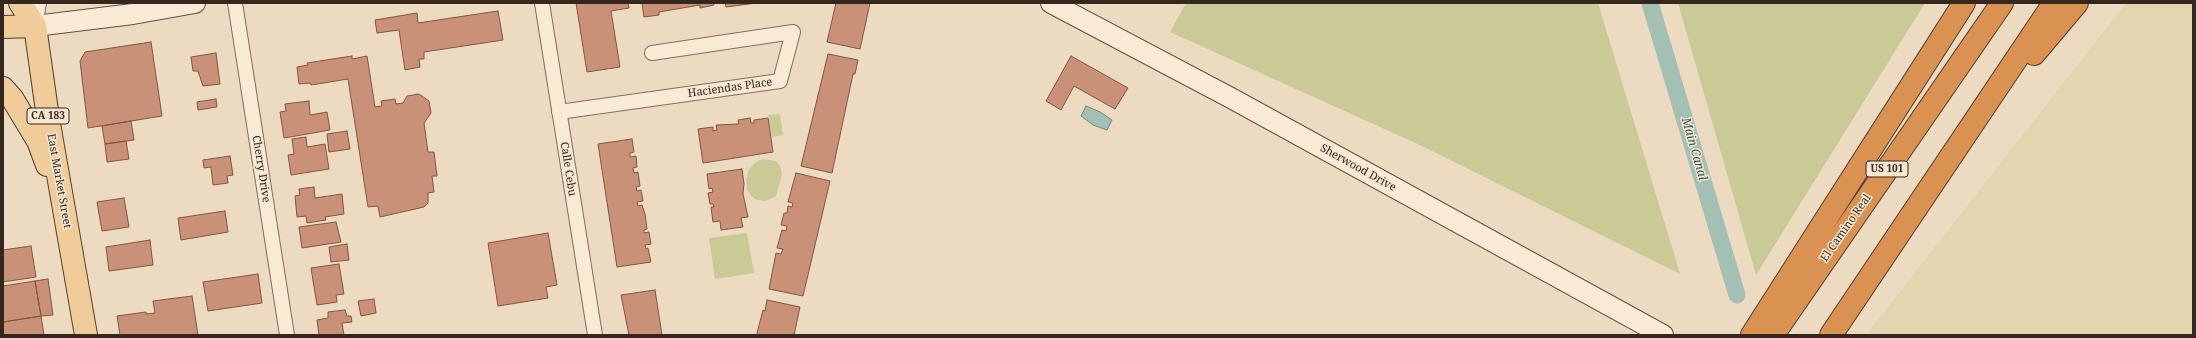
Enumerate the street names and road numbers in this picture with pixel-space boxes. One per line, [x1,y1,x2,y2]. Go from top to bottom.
street label: Haciendas Place [687,76,773,100]
road number: CA 183 [27,108,69,124]
street label: East Market Street [44,133,74,229]
street label: Cherry Drive [249,134,273,204]
street label: Calle Cebu [557,141,579,197]
street label: Sherwood Drive [1318,142,1398,194]
road number: US 101 [1866,161,1908,177]
street label: El Camino Real [1818,192,1874,264]

